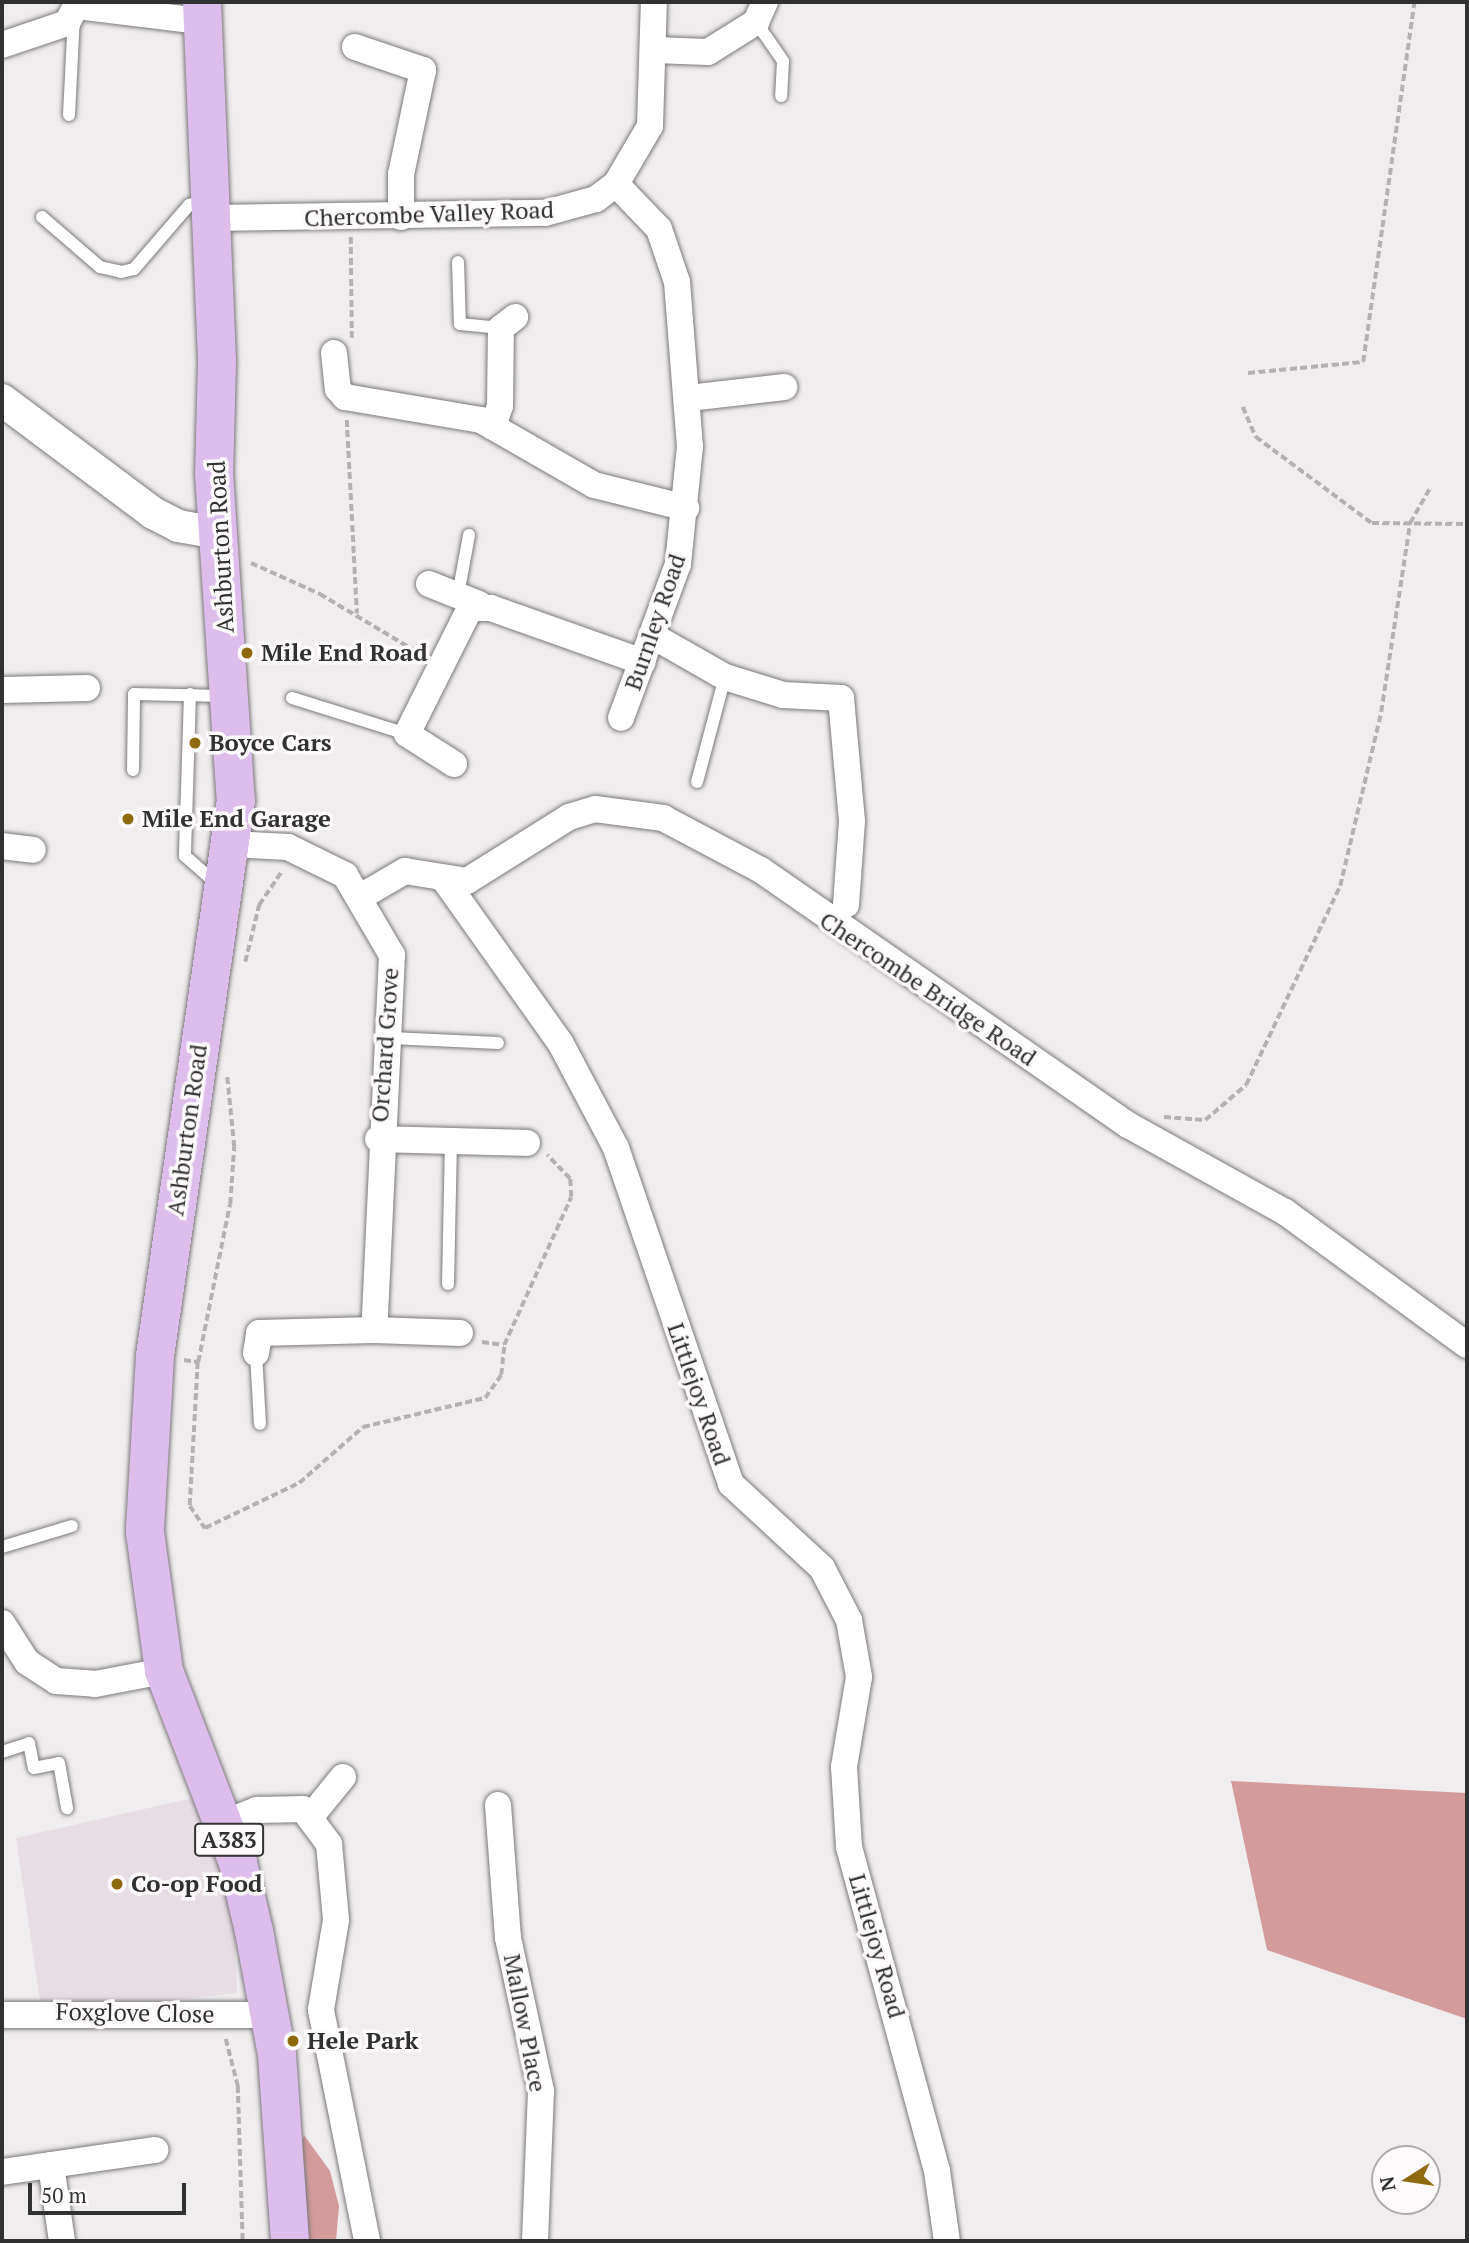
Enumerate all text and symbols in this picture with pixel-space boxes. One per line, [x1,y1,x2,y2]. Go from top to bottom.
street label: Chercombe Valley Road [303,195,555,233]
street label: Ashburton Road [202,460,240,634]
street label: Burnley Road [618,550,692,694]
place label: Mile End Road [261,639,428,667]
marker: Mile End Road [239,645,255,661]
place label: Boyce Cars [209,729,332,757]
marker: Boyce Cars [187,735,203,751]
place label: Mile End Garage [142,805,331,833]
marker: Mile End Garage [120,811,136,827]
street label: Chercombe Bridge Road [814,906,1042,1072]
street label: Orchard Grove [365,967,405,1123]
street label: Ashburton Road [161,1042,213,1218]
street label: Littlejoy Road [661,1319,737,1469]
road number: A383 [194,1820,264,1859]
place label: Co-op Food [131,1870,262,1898]
street label: Littlejoy Road [843,1871,911,2021]
marker: Co-op Food [109,1876,125,1892]
street label: Mallow Place [497,1951,553,2095]
street label: Foxglove Close [55,1997,215,2029]
place label: Hele Park [307,2027,419,2055]
marker: Hele Park [285,2033,301,2049]
north arrow [1371,2145,1441,2215]
scale bar [32,2170,189,2214]
text: N [1373,2174,1401,2194]
text: 50 m [41,2181,87,2209]

